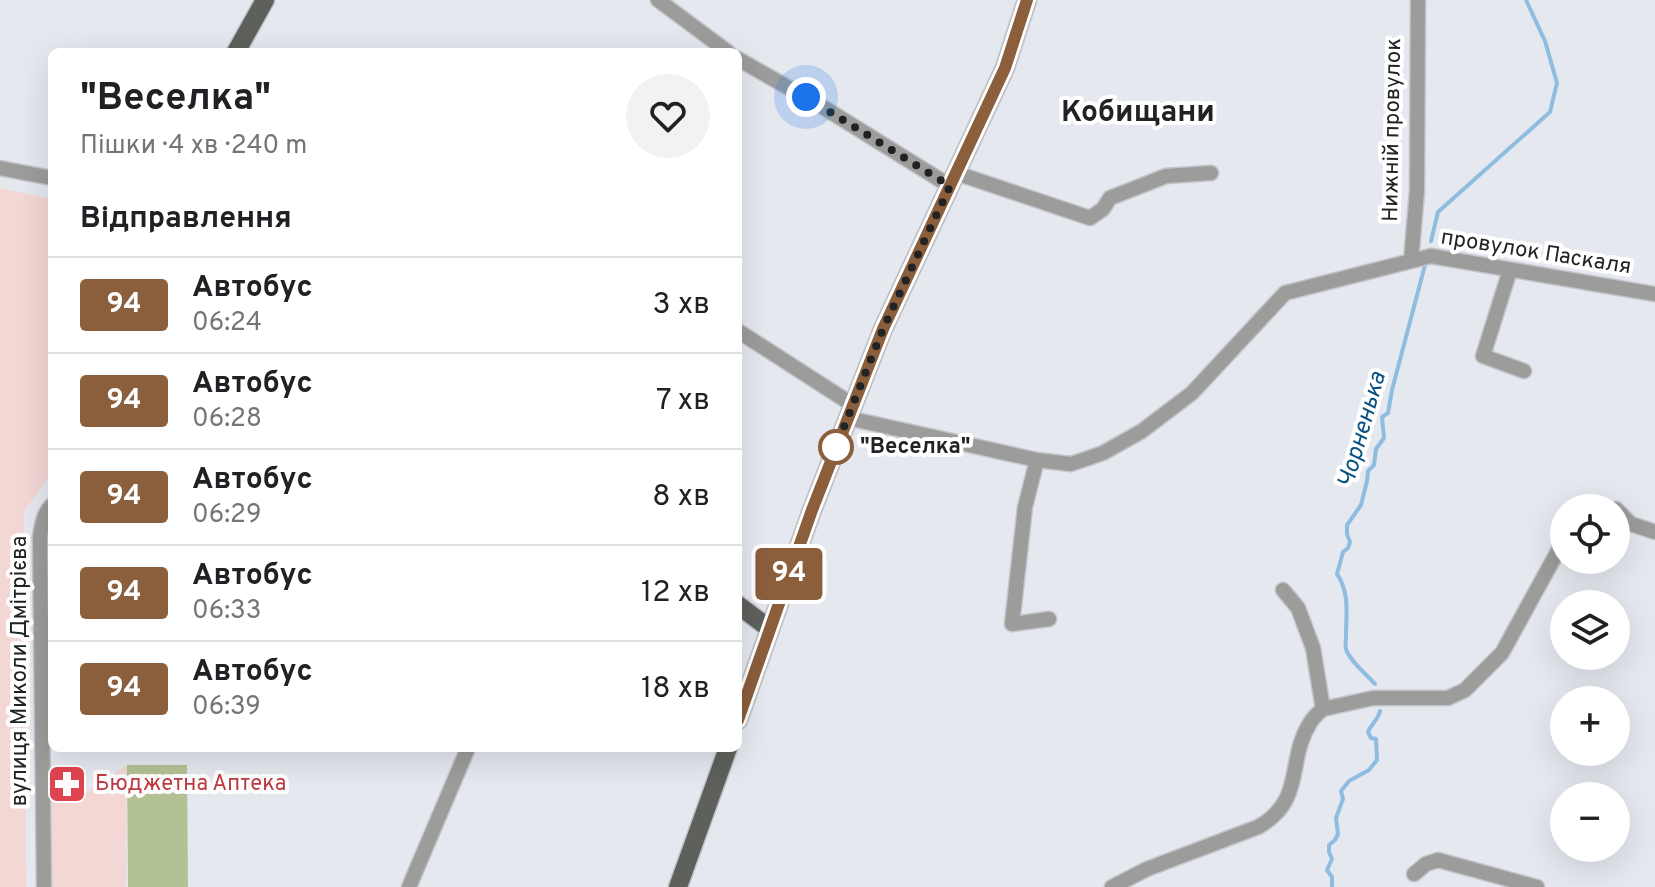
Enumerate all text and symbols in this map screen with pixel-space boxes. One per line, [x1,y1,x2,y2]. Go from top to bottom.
street label: Нижній провулок [1378,38,1408,222]
button: heart [626,74,710,158]
text: "Веселка" [80,75,271,124]
your location [786,77,826,117]
district label: Кобищани [1061,95,1215,132]
text: Пішки · 4 хв · 240 m [80,130,307,163]
text: Відправлення [80,201,292,238]
street label: провулок Паскаля [1439,225,1633,281]
text: Автобус [192,270,313,307]
text: 94 [106,287,142,323]
text: 3 хв [653,287,710,324]
text: 06:24 [192,307,262,340]
text: Автобус [192,366,313,403]
water label: Чорненька [1332,368,1394,492]
text: 94 [106,383,142,419]
text: 7 хв [656,383,710,420]
text: 06:28 [192,403,262,436]
marker: "Веселка" [819,430,853,464]
place label: "Веселка" [860,434,971,461]
text: Автобус [192,462,313,499]
text: 94 [106,479,142,515]
text: 8 хв [652,479,710,516]
map controls [1550,494,1630,862]
button: locate [1550,494,1630,574]
text: 06:29 [192,499,262,532]
street label: вулиця Миколи Дмітрієва [7,536,34,806]
line badge: 94 [753,548,825,600]
text: 94 [771,556,807,592]
text: Автобус [192,558,313,595]
text: 94 [106,575,142,611]
text: 12 хв [641,575,710,612]
button: layers [1550,590,1630,670]
text: 06:33 [192,595,261,628]
text: Автобус [192,654,313,691]
text: 94 [106,671,142,707]
text: 18 хв [641,671,710,708]
button: + [1550,686,1630,766]
text: 06:39 [192,691,261,724]
pharmacy icon: Бюджетна Аптека [46,763,88,805]
place label: Бюджетна Аптека [95,771,286,798]
button: − [1550,782,1630,862]

